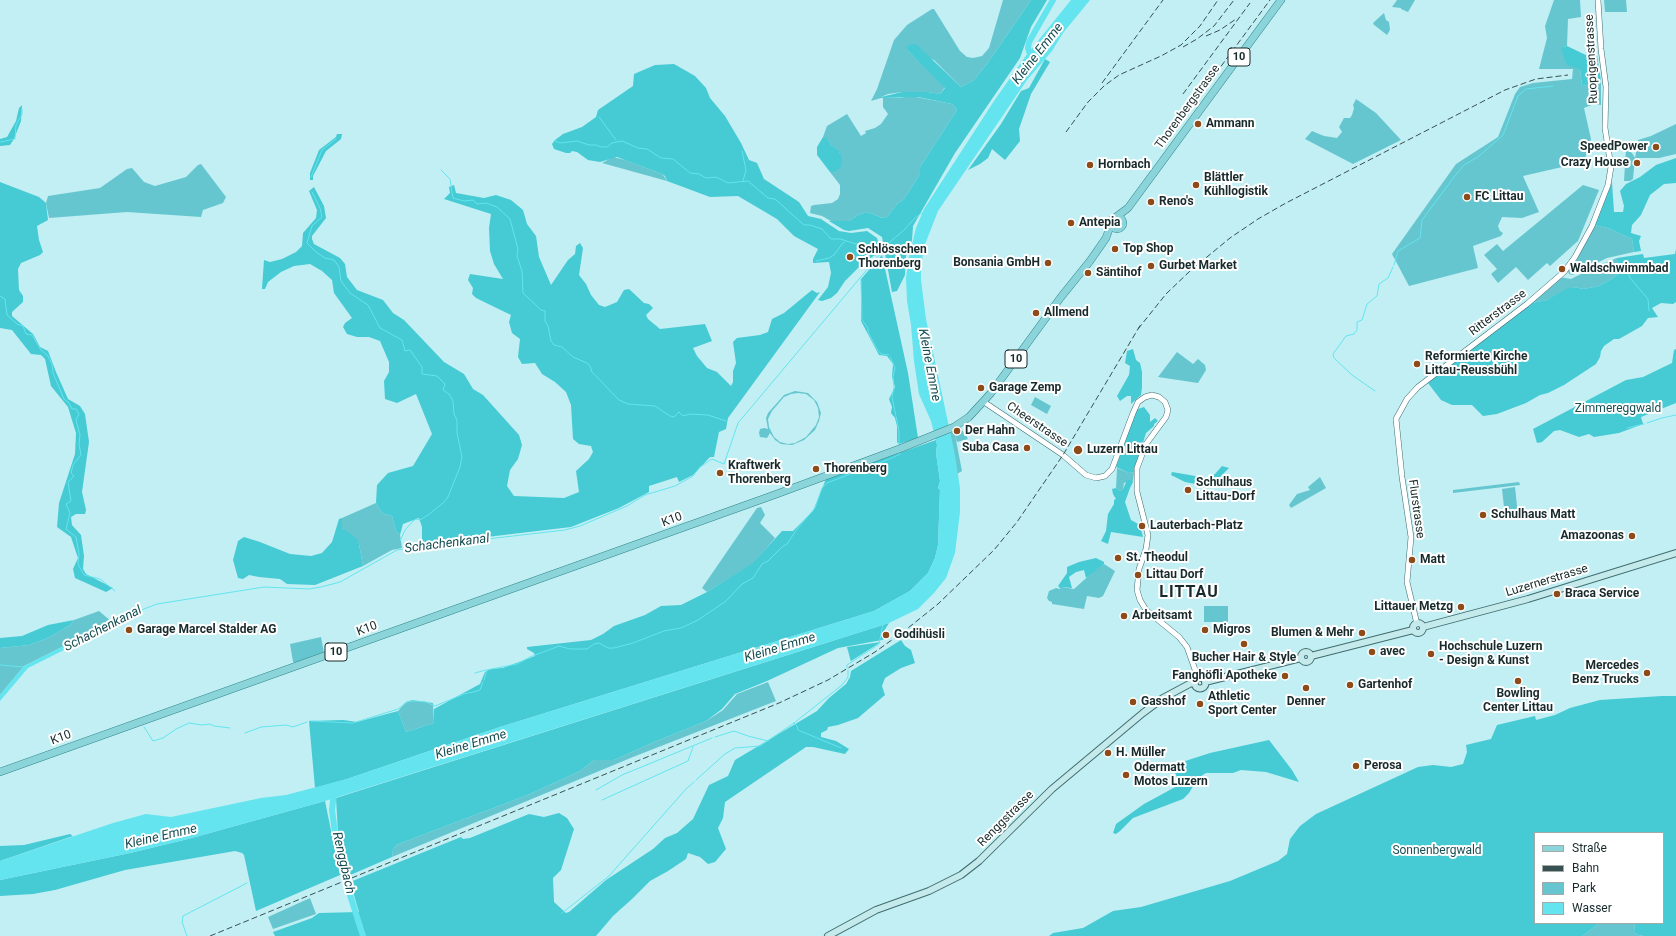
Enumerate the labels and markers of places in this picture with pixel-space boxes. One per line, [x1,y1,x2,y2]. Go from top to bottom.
place label: Ammann [1206,117,1255,131]
marker: Ammann [1193,119,1203,129]
place label: SpeedPower [1580,140,1648,154]
marker: SpeedPower [1651,142,1661,152]
place label: Crazy House [1561,156,1629,170]
place label: Hornbach [1098,158,1151,172]
marker: Crazy House [1632,158,1642,168]
marker: Hornbach [1085,160,1095,170]
place label: Blättler Kühllogistik [1204,171,1268,199]
marker: Blättler Kühllogistik [1191,180,1201,190]
place label: FC Littau [1475,190,1523,204]
marker: FC Littau [1462,192,1472,202]
place label: Reno's [1159,195,1194,209]
marker: Reno's [1146,197,1156,207]
place label: Antepia [1079,216,1120,230]
marker: Antepia [1066,218,1076,228]
place label: Top Shop [1123,242,1174,256]
place label: Schlösschen Thorenberg [858,243,927,271]
marker: Top Shop [1110,244,1120,254]
marker: Schlösschen Thorenberg [845,252,855,262]
place label: Bonsania GmbH [953,256,1040,270]
marker: Bonsania GmbH [1043,258,1053,268]
place label: Gurbet Market [1159,259,1237,273]
marker: Gurbet Market [1146,261,1156,271]
place label: Waldschwimmbad [1570,262,1669,276]
marker: Waldschwimmbad [1557,264,1567,274]
place label: Säntihof [1096,266,1142,280]
marker: Säntihof [1083,268,1093,278]
place label: Allmend [1044,306,1089,320]
marker: Allmend [1031,308,1041,318]
place label: Reformierte Kirche Littau-Reussbühl [1425,350,1527,378]
marker: Reformierte Kirche Littau-Reussbühl [1412,359,1422,369]
place label: Garage Zemp [989,381,1061,395]
marker: Garage Zemp [976,383,986,393]
place label: Der Hahn [965,424,1015,438]
marker: Der Hahn [952,426,962,436]
place label: Suba Casa [962,441,1019,455]
marker: Suba Casa [1022,443,1032,453]
place label: Luzern Littau [1087,443,1158,457]
marker: Luzern Littau [1072,444,1084,456]
place label: Kraftwerk Thorenberg [728,459,791,487]
place label: Thorenberg [824,462,887,476]
marker: Thorenberg [811,464,821,474]
marker: Kraftwerk Thorenberg [715,468,725,478]
place label: Schulhaus Littau-Dorf [1196,476,1255,504]
marker: Schulhaus Littau-Dorf [1183,485,1193,495]
place label: Schulhaus Matt [1491,508,1575,522]
marker: Schulhaus Matt [1478,510,1488,520]
place label: Lauterbach-Platz [1150,519,1243,533]
marker: Lauterbach-Platz [1137,521,1147,531]
place label: Amazoonas [1560,529,1624,543]
marker: Amazoonas [1627,531,1637,541]
place label: St. Theodul [1126,551,1188,565]
marker: St. Theodul [1113,553,1123,563]
place label: Matt [1420,553,1445,567]
marker: Matt [1407,555,1417,565]
place label: Littau Dorf [1146,568,1203,582]
marker: Littau Dorf [1133,570,1143,580]
place label: Braca Service [1565,587,1639,601]
marker: Braca Service [1552,589,1562,599]
place label: Littauer Metzg [1374,600,1453,614]
marker: Littauer Metzg [1456,602,1466,612]
place label: Arbeitsamt [1132,609,1192,623]
marker: Arbeitsamt [1119,611,1129,621]
place label: Garage Marcel Stalder AG [137,623,276,637]
place label: Migros [1213,623,1251,637]
marker: Garage Marcel Stalder AG [124,625,134,635]
marker: Migros [1200,625,1210,635]
place label: Blumen & Mehr [1271,626,1354,640]
place label: Godihüsli [894,628,945,642]
marker: Blumen & Mehr [1357,628,1367,638]
marker: Godihüsli [881,630,891,640]
marker: Bucher Hair & Style [1239,639,1249,649]
place label: Hochschule Luzern - Design & Kunst [1439,640,1542,668]
place label: avec [1380,645,1405,659]
marker: avec [1367,647,1377,657]
marker: Hochschule Luzern - Design & Kunst [1426,649,1436,659]
place label: Bucher Hair & Style [1192,651,1296,665]
place label: Mercedes Benz Trucks [1572,659,1639,687]
marker: Mercedes Benz Trucks [1642,668,1652,678]
place label: Fanghöfli Apotheke [1172,669,1277,683]
marker: Fanghöfli Apotheke [1280,671,1290,681]
marker: Bowling Center Littau [1513,676,1523,686]
place label: Gartenhof [1358,678,1412,692]
marker: Gartenhof [1345,680,1355,690]
marker: Denner [1301,683,1311,693]
place label: Bowling Center Littau [1483,687,1553,715]
place label: Athletic Sport Center [1208,690,1277,718]
place label: Gasshof [1141,695,1186,709]
place label: Denner [1287,695,1325,709]
marker: Gasshof [1128,697,1138,707]
marker: Athletic Sport Center [1195,699,1205,709]
place label: H. Müller [1116,746,1165,760]
marker: H. Müller [1103,748,1113,758]
place label: Perosa [1364,759,1402,773]
place label: Odermatt Motos Luzern [1134,761,1208,789]
marker: Perosa [1351,761,1361,771]
marker: Odermatt Motos Luzern [1121,770,1131,780]

